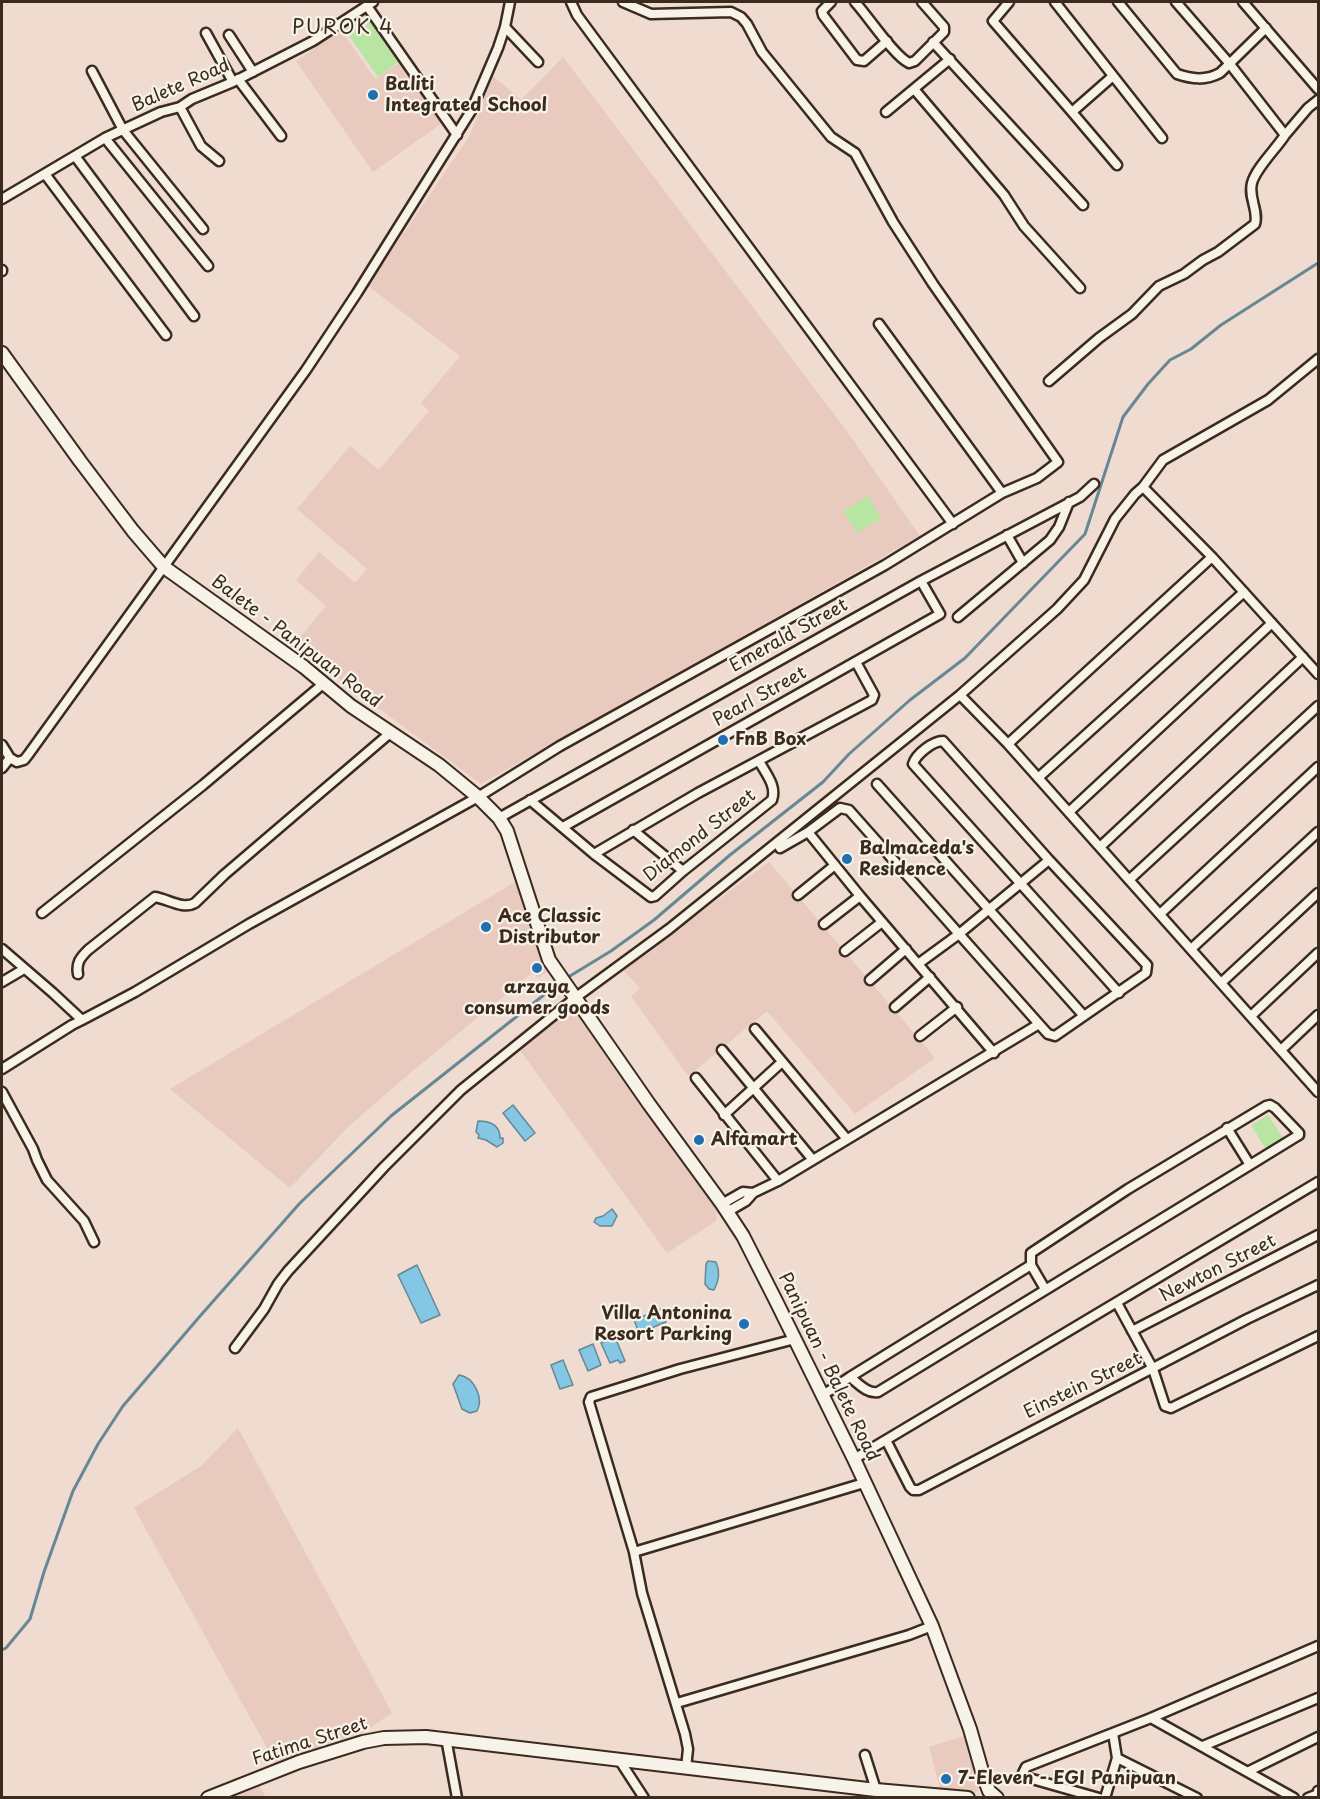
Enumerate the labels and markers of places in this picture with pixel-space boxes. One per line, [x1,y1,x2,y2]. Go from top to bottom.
place label: Baliti Integrated School [385,74,547,116]
marker: Baliti Integrated School [366,88,380,102]
place label: FnB Box [735,729,806,751]
marker: FnB Box [716,733,730,747]
place label: Balmaceda's Residence [859,838,974,880]
marker: Balmaceda's Residence [840,852,854,866]
place label: Ace Classic Distributor [498,906,601,948]
marker: Ace Classic Distributor [479,920,493,934]
marker: arzaya consumer goods [530,961,544,975]
place label: arzaya consumer goods [464,977,610,1020]
place label: Alfamart [711,1129,798,1151]
marker: Alfamart [692,1133,706,1147]
place label: Villa Antonina Resort Parking [594,1303,732,1346]
marker: Villa Antonina Resort Parking [737,1317,751,1331]
place label: 7-Eleven - EGI Panipuan [958,1768,1176,1790]
marker: 7-Eleven - EGI Panipuan [939,1772,953,1786]

